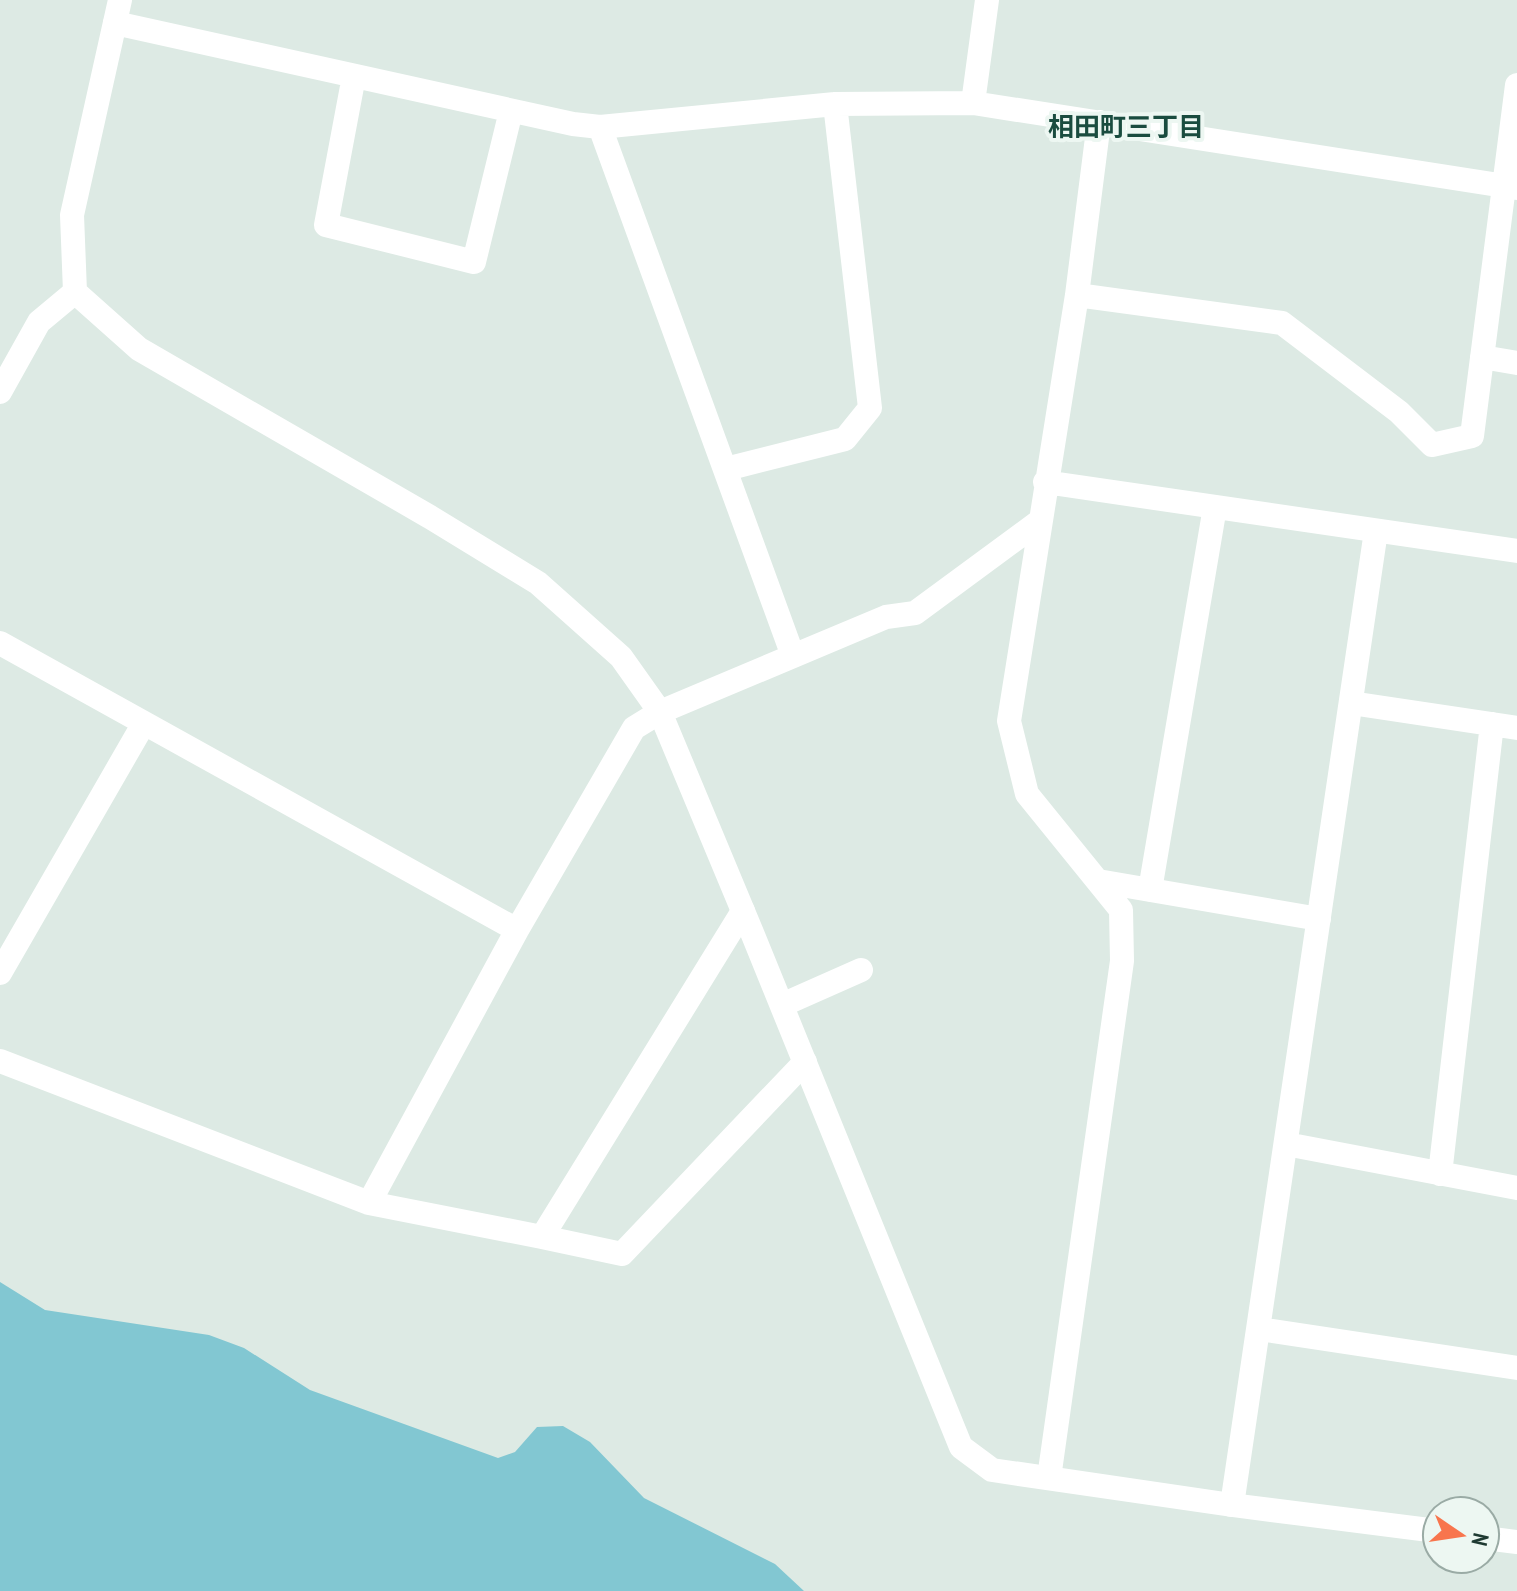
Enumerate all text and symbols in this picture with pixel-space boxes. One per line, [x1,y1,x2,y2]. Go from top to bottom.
district label: 相田町三丁目 [1048,110,1204,143]
north arrow [1421,1495,1501,1575]
text: N [1466,1531,1495,1548]

